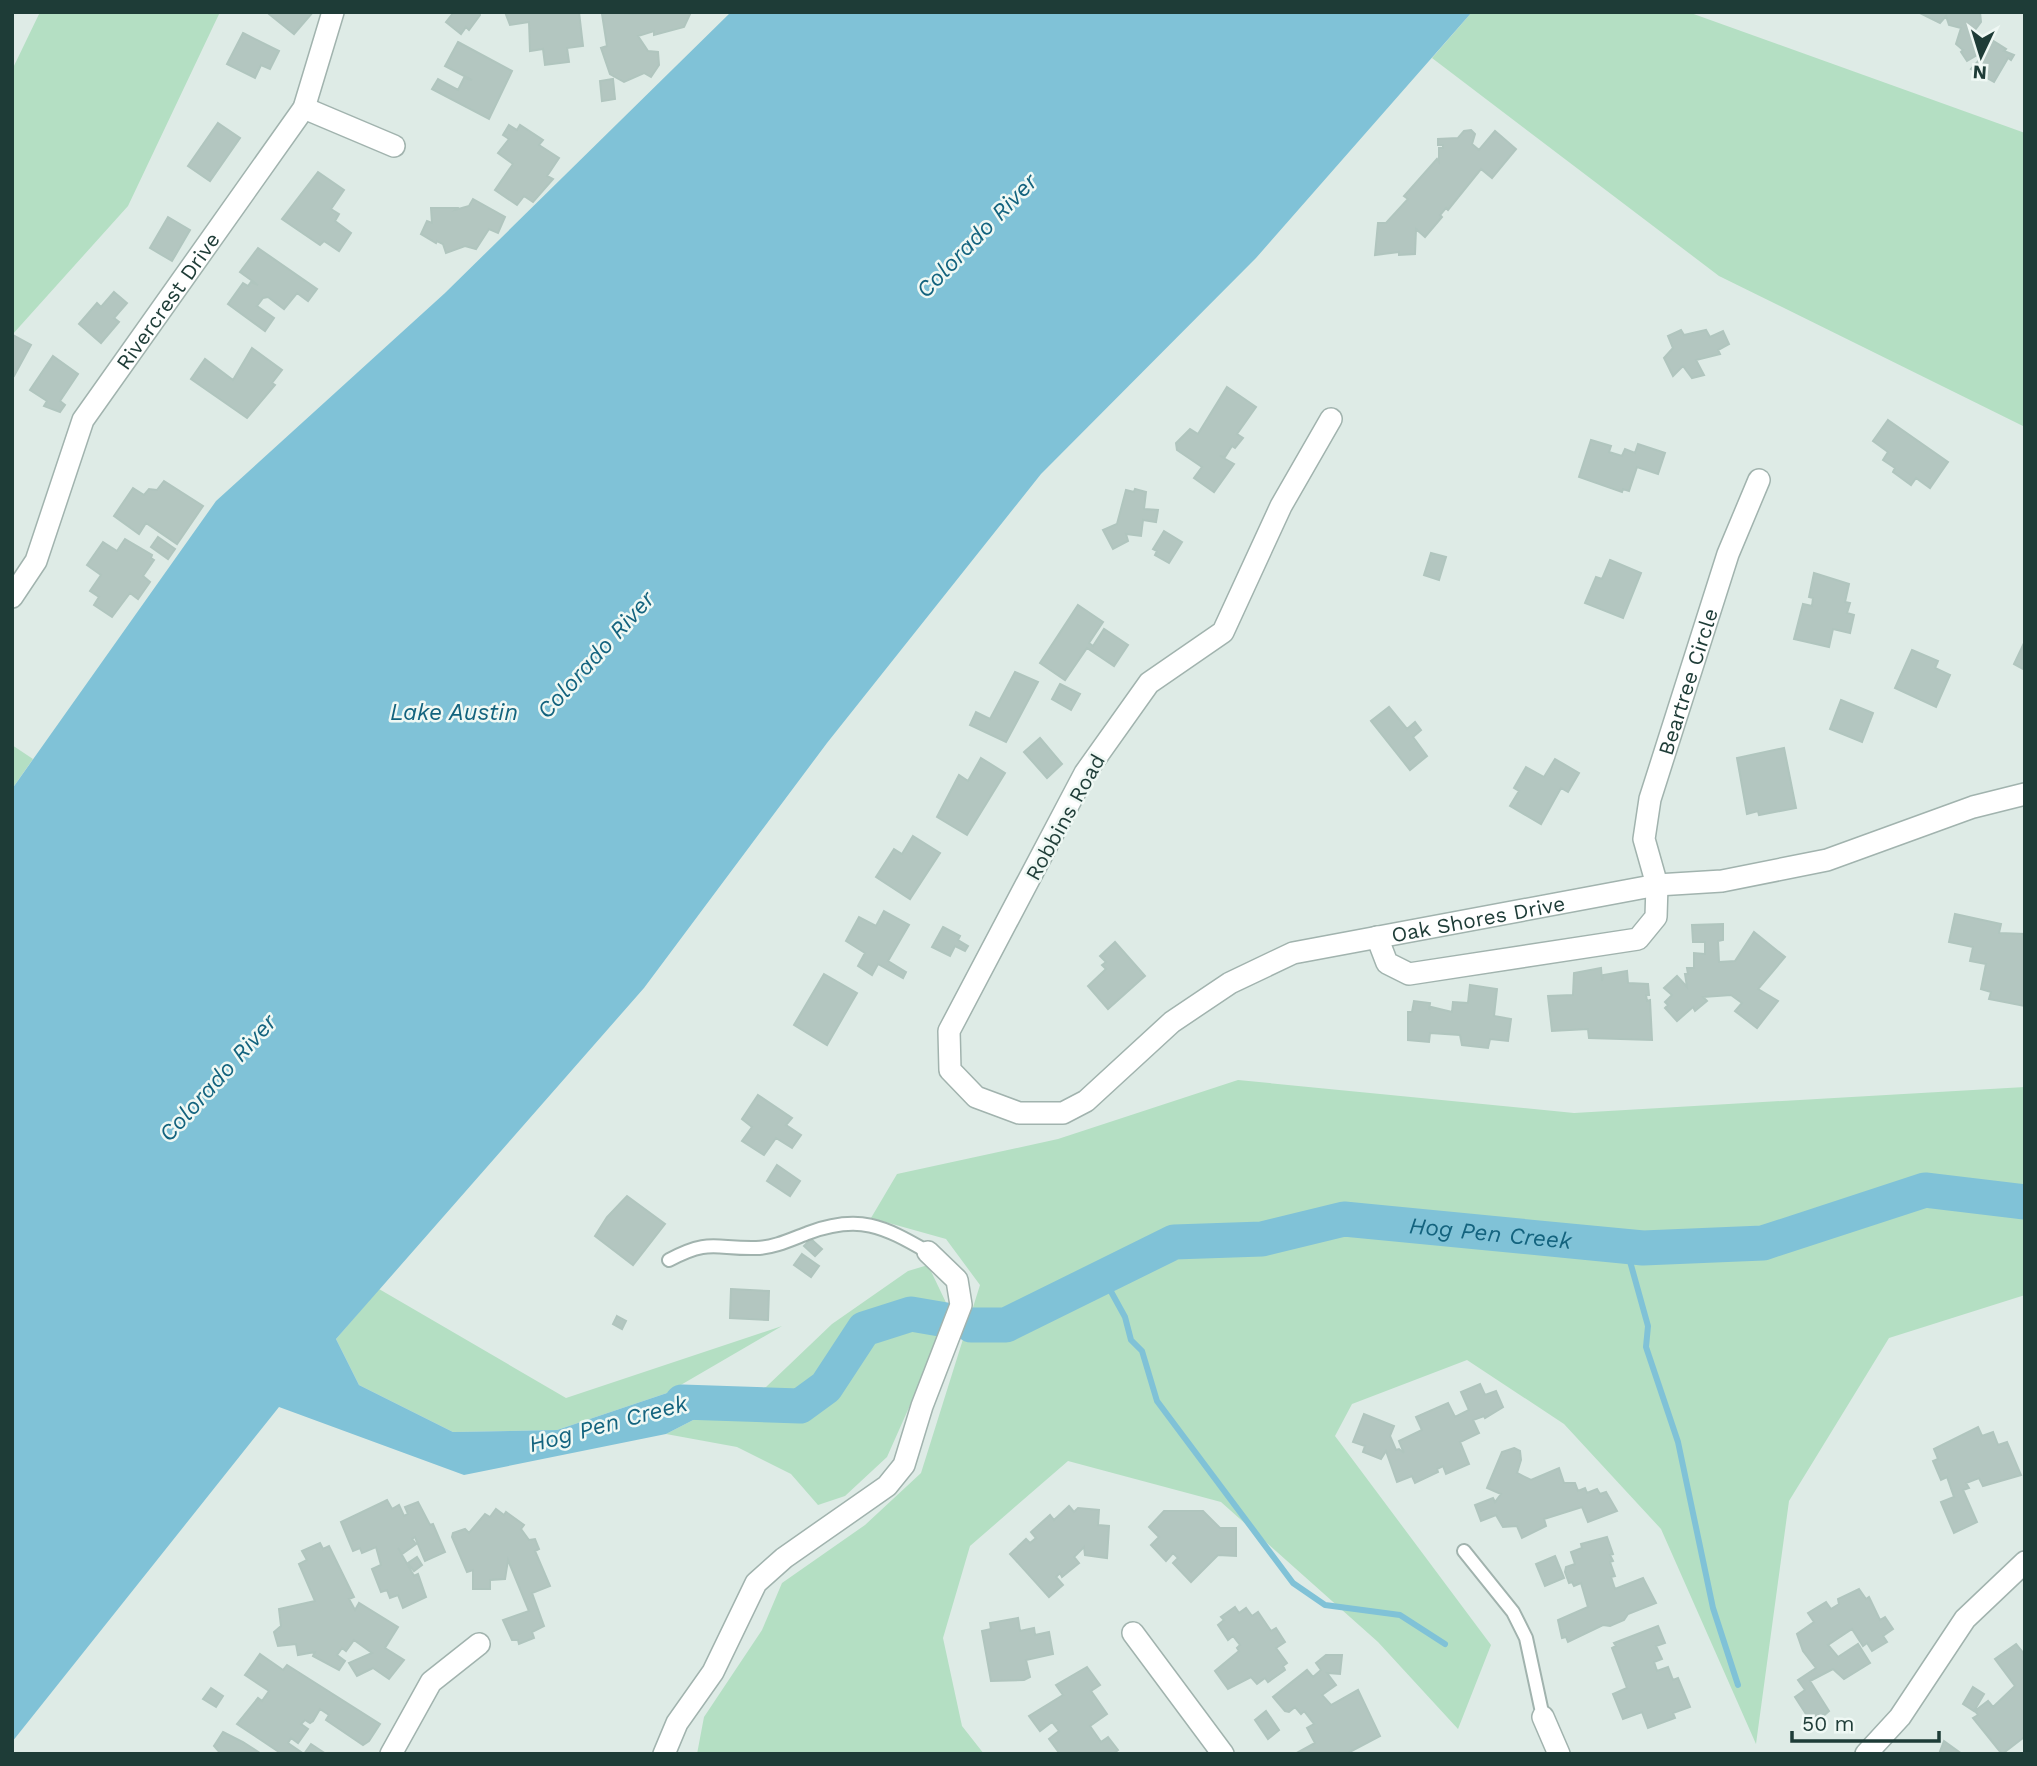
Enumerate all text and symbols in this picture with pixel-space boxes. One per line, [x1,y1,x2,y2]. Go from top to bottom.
north arrow [1946,21,2016,91]
text: N [1972,60,1988,84]
water label: Colorado River [911,168,1044,304]
street label: Rivercrest Drive [110,227,225,374]
water label: Colorado River [532,585,661,724]
street label: Beartree Circle [1652,605,1722,758]
water label: Lake Austin [390,699,518,726]
street label: Robbins Road [1020,749,1110,885]
street label: Oak Shores Drive [1389,890,1567,947]
water label: Colorado River [154,1008,283,1147]
water label: Hog Pen Creek [1408,1212,1574,1255]
water label: Hog Pen Creek [526,1389,692,1458]
scale bar [1792,1700,1939,1744]
text: 50 m [1802,1711,1854,1736]

